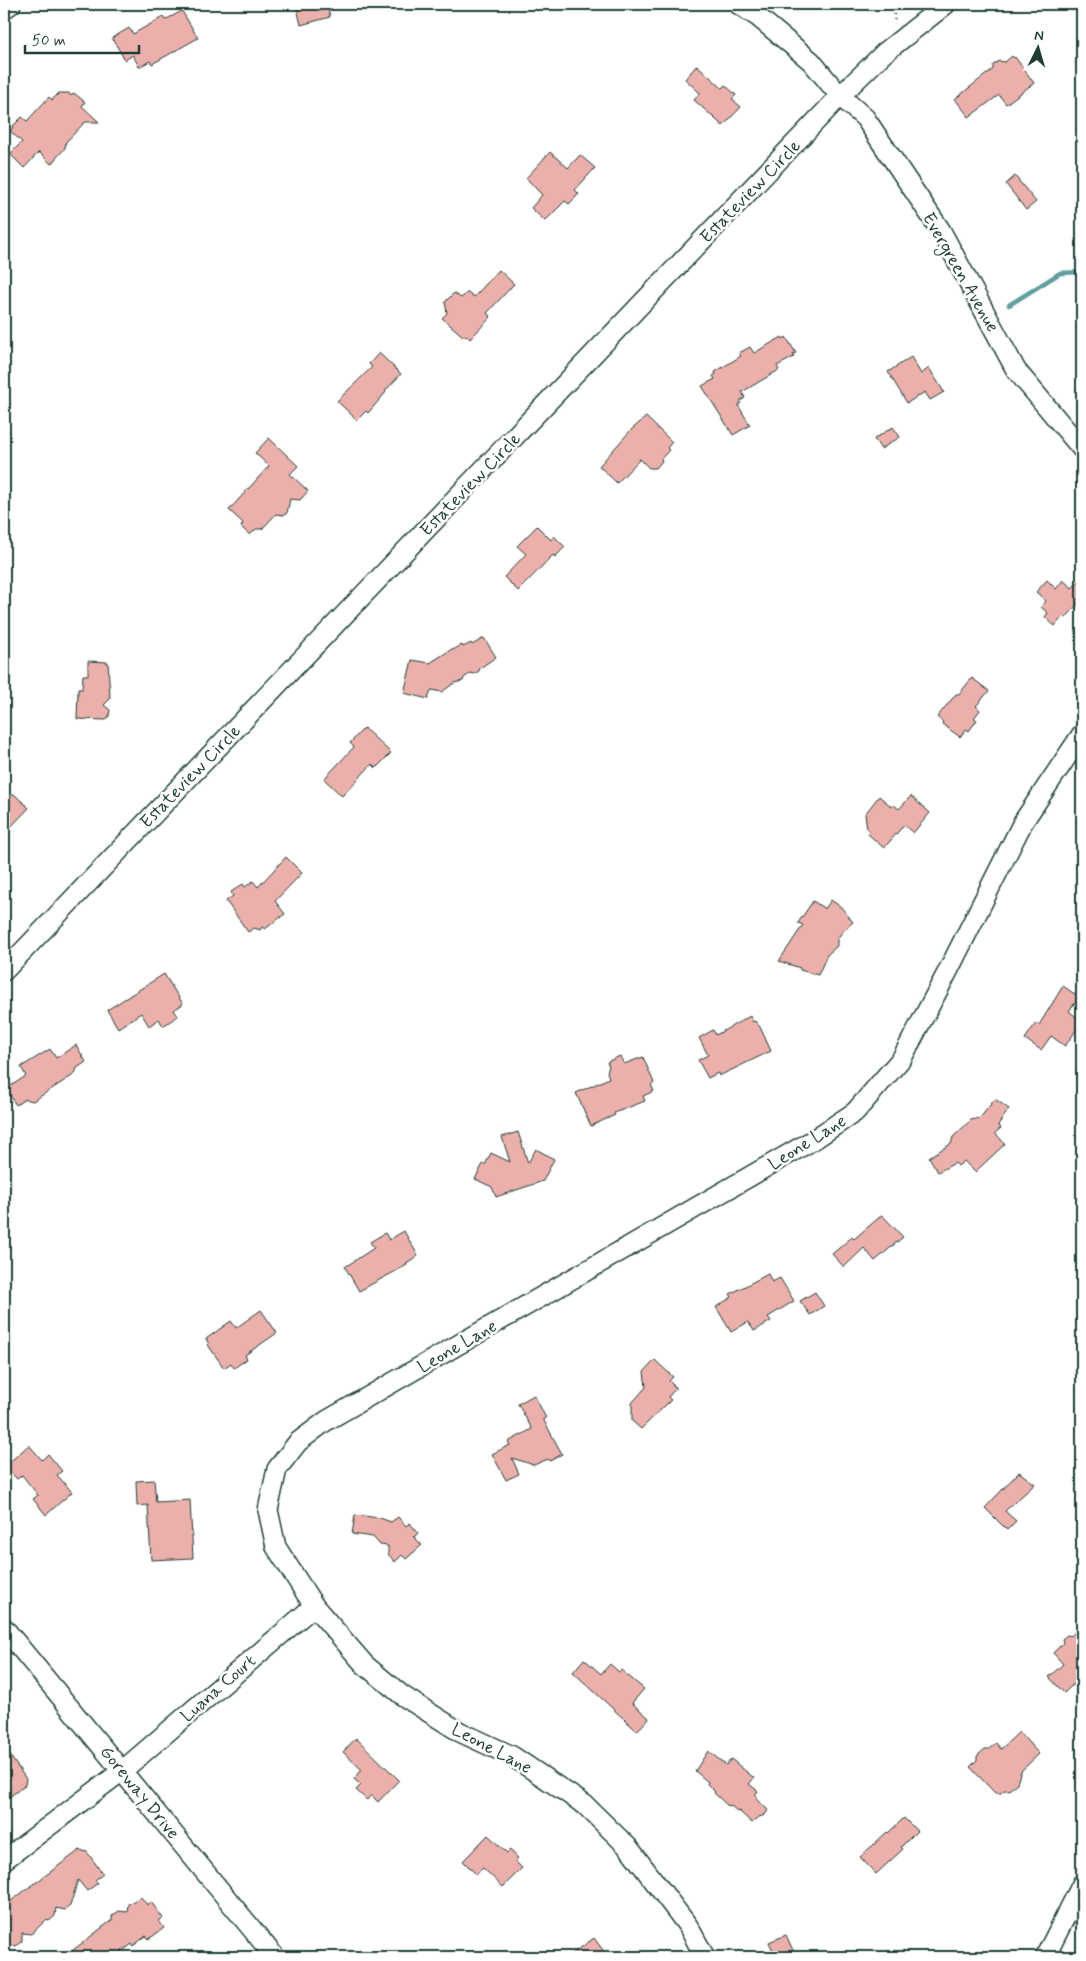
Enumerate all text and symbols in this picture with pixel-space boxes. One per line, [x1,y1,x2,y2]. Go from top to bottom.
scale bar [25,22,139,54]
north arrow [1014,22,1064,72]
text: N [1034,27,1044,45]
text: 50 m [32,31,66,51]
street label: Estateview Circle [695,135,806,249]
street label: Evergreen Avenue [915,208,1004,337]
street label: Estateview Circle [415,428,526,542]
street label: Estateview Circle [135,720,246,834]
street label: Leone Lane [764,1109,851,1176]
street label: Leone Lane [413,1314,502,1379]
street label: Luana Court [176,1649,262,1728]
street label: Leone Lane [447,1718,536,1780]
street label: Goreway Drive [94,1741,184,1845]

